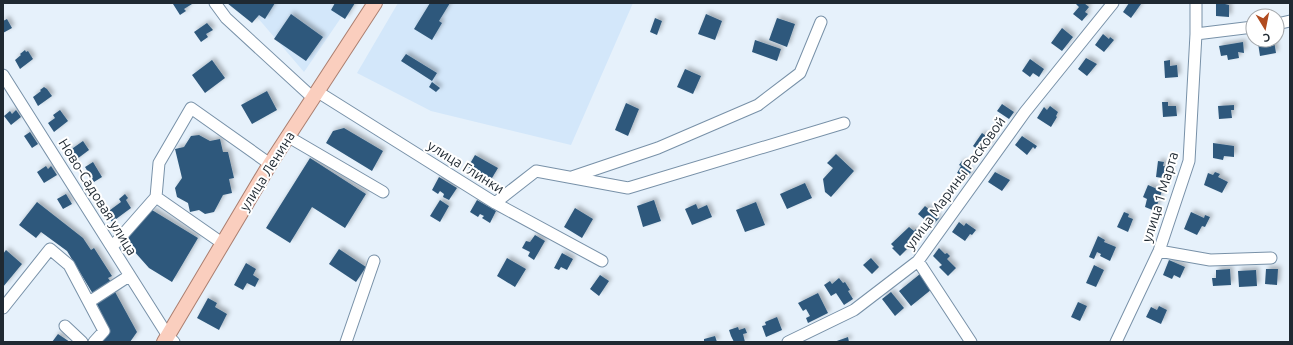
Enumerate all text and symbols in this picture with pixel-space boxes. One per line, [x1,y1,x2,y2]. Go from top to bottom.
north arrow [1245,8,1285,48]
text: С [1262,31,1271,44]
street label: улица Марины Расковой [901,113,1009,253]
street label: улица Ленина [236,128,298,214]
street label: Ново-Садовая улица [56,136,140,258]
street label: улица Глинки [425,137,507,197]
street label: улица 1 Марта [1139,150,1181,244]

